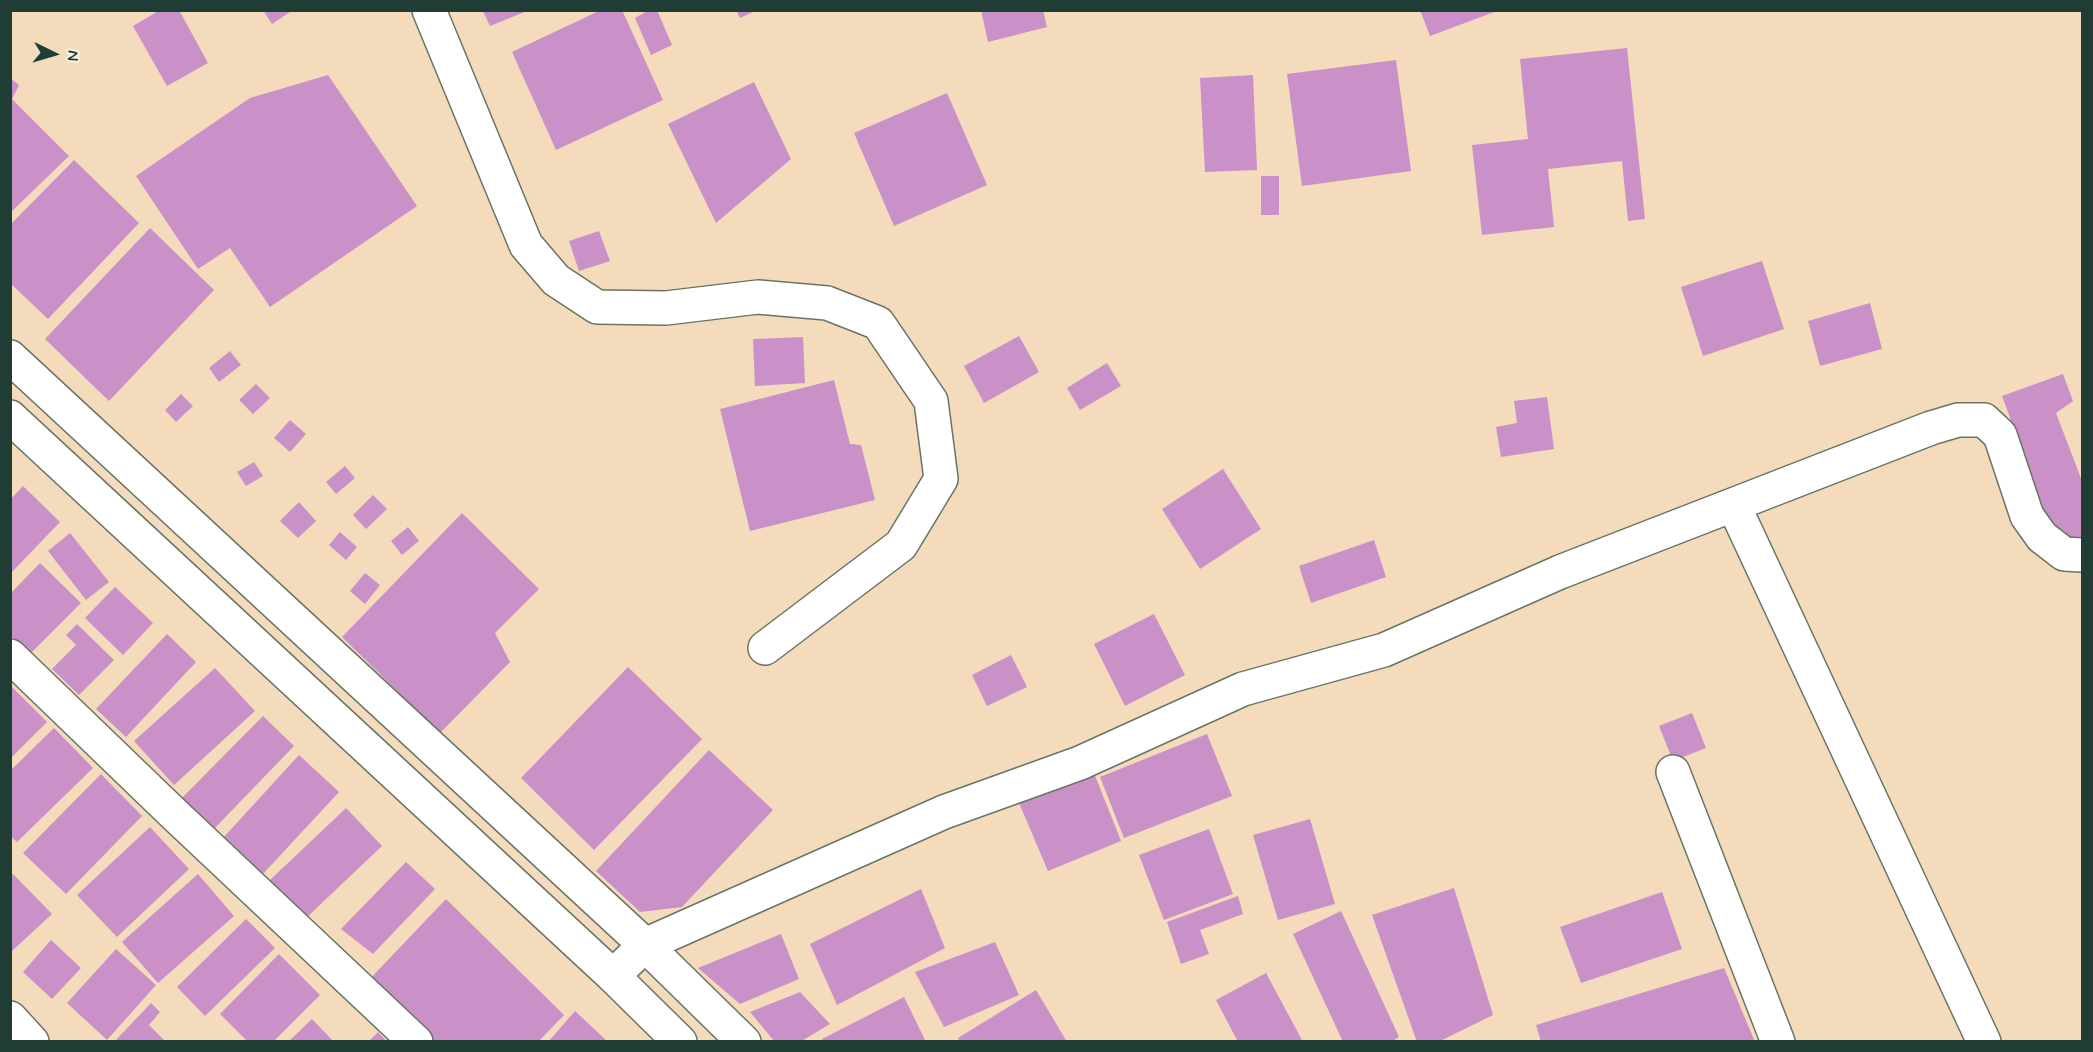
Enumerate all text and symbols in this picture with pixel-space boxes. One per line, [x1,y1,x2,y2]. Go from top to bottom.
north arrow [24,24,84,84]
text: N [62,49,83,62]

